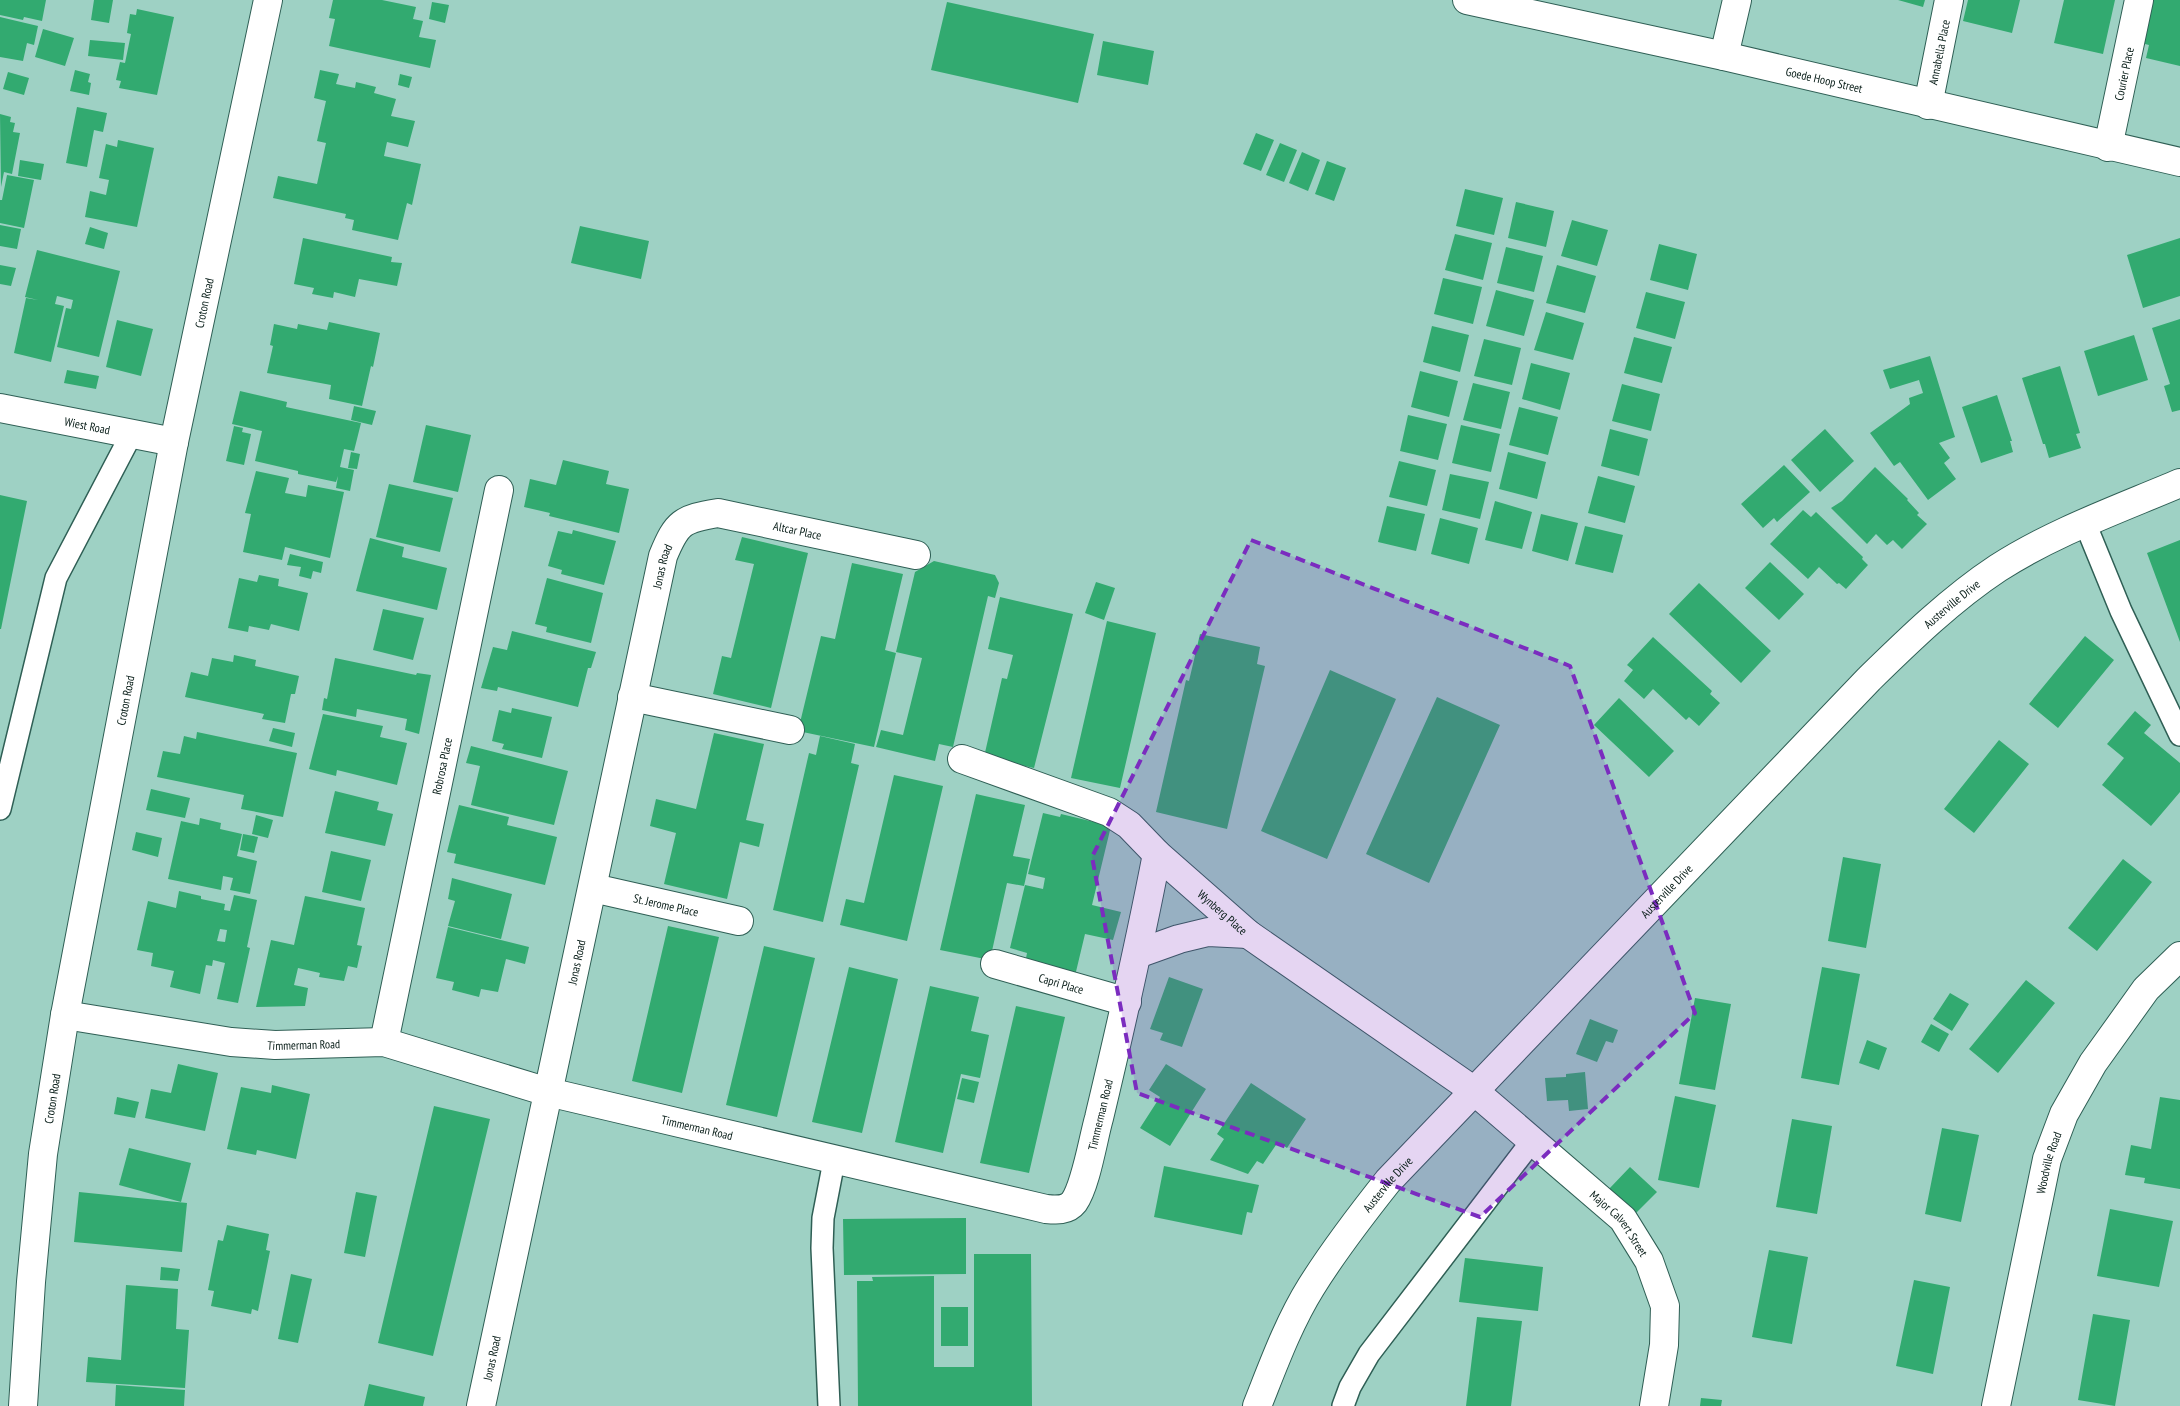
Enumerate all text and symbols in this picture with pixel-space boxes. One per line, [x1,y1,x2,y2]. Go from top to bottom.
street label: Annabella Place [1925,18,1952,86]
street label: Courier Place [2111,45,2136,102]
street label: Goede Hoop Street [1784,63,1865,96]
street label: Croton Road [191,277,216,329]
street label: Wiest Road [63,413,111,437]
street label: Altcar Place [772,517,823,542]
street label: Jonas Road [649,541,675,591]
street label: Austerville Drive [1920,576,1983,631]
street label: Croton Road [113,674,137,726]
street label: Robrosa Place [428,736,455,796]
street label: Austerville Drive [1637,861,1695,921]
street label: Wynberg Place [1195,886,1251,938]
street label: St. Jerome Place [632,890,700,919]
street label: Jonas Road [564,938,588,987]
street label: Capri Place [1037,970,1085,997]
street label: Timmerman Road [267,1036,340,1053]
street label: Croton Road [40,1072,63,1125]
street label: Timmerman Road [1084,1077,1115,1152]
street label: Timmerman Road [660,1111,734,1143]
street label: Woodville Road [2033,1129,2064,1195]
street label: Austerville Drive [1359,1153,1415,1215]
street label: Major Calvert Street [1587,1187,1652,1259]
street label: Jonas Road [479,1334,503,1383]

